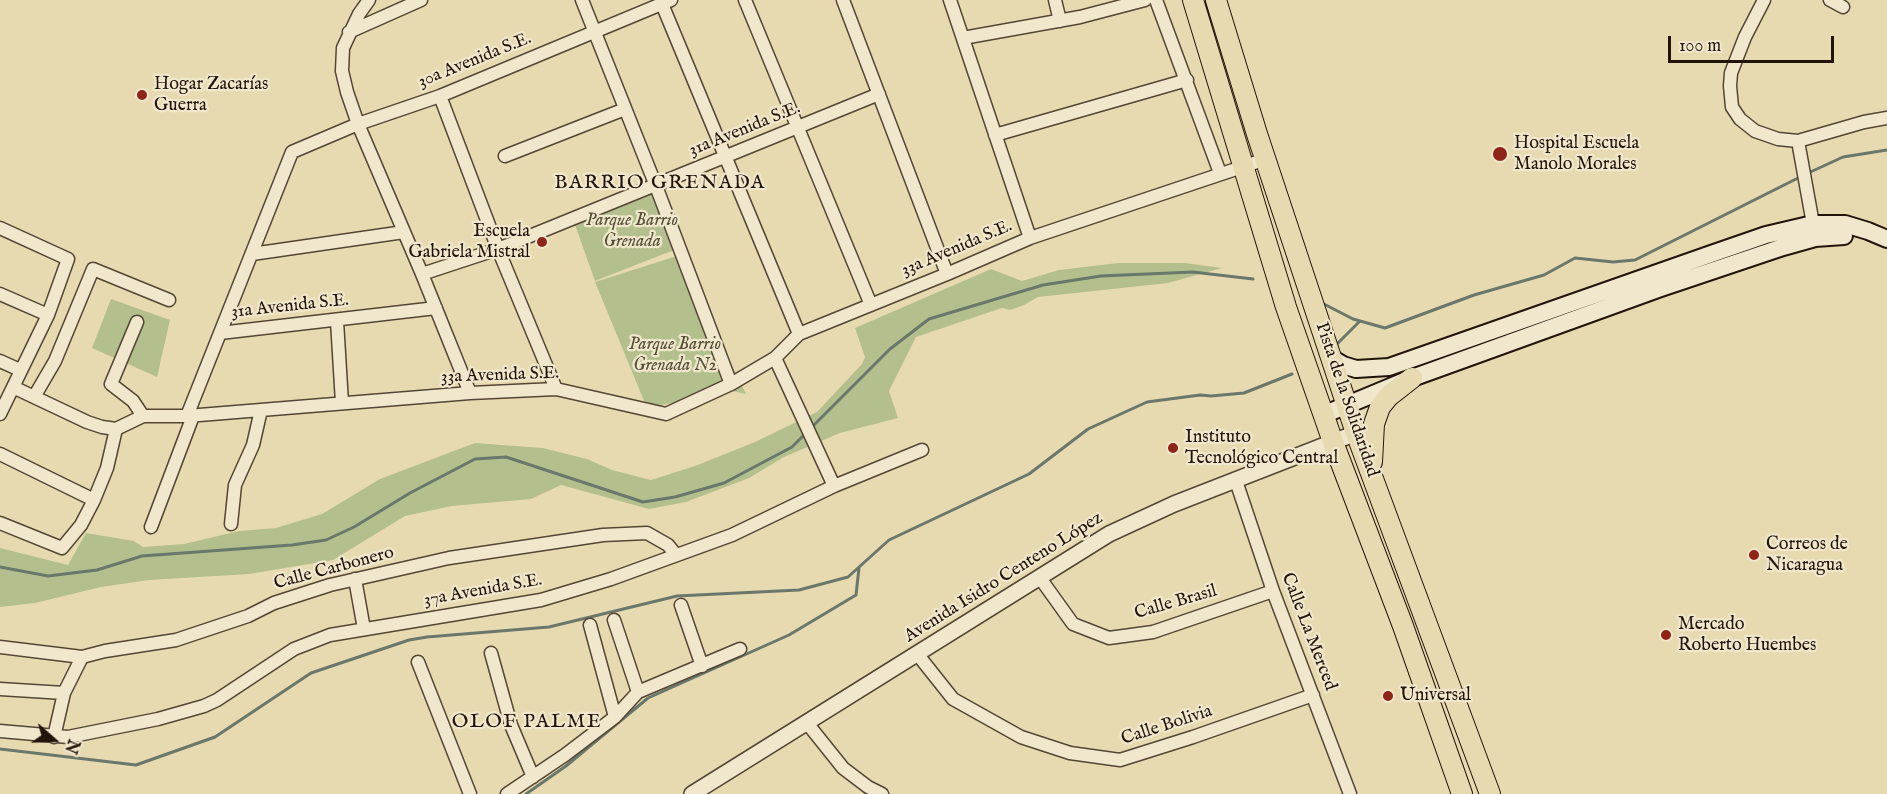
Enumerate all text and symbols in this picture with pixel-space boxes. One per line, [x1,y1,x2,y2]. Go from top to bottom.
scale bar [1671,24,1838,62]
street label: 30a Avenida S.E. [415,28,535,94]
text: 100 m [1679,35,1721,58]
place label: Hogar Zacarías Guerra [154,74,268,116]
marker: Hogar Zacarías Guerra [135,88,149,102]
street label: 31a Avenida S.E. [686,98,804,162]
place label: Hospital Escuela Manolo Morales [1514,133,1639,176]
marker: Hospital Escuela Manolo Morales [1491,145,1509,163]
district label: BARRIO GRENADA [554,172,766,196]
park label: Parque Barrio Grenada [586,210,678,252]
street label: 33a Avenida S.E. [898,216,1016,282]
place label: Escuela Gabriela Mistral [409,221,530,264]
marker: Escuela Gabriela Mistral [535,235,549,249]
street label: 31a Avenida S.E. [230,290,350,324]
street label: Pista de la Solidaridad [1309,320,1383,480]
park label: Parque Barrio Grenada N2 [629,334,721,376]
street label: 33a Avenida S.E. [441,363,559,389]
place label: Instituto Tecnológico Central [1185,427,1338,470]
marker: Instituto Tecnológico Central [1166,441,1180,455]
street label: Avenida Isidro Centeno López [901,508,1107,648]
place label: Correos de Nicaragua [1766,534,1848,576]
street label: Calle Carbonero [272,543,396,595]
marker: Correos de Nicaragua [1747,548,1761,562]
street label: 37a Avenida S.E. [422,570,544,612]
street label: Calle La Merced [1276,570,1340,694]
street label: Calle Brasil [1132,581,1220,625]
place label: Mercado Roberto Huembes [1678,614,1816,656]
marker: Mercado Roberto Huembes [1659,628,1673,642]
place label: Universal [1400,685,1471,707]
marker: Universal [1381,689,1395,703]
street label: Calle Bolivia [1119,701,1215,751]
north arrow [24,710,84,770]
district label: OLOF PALME [452,711,602,735]
text: N [59,736,83,756]

